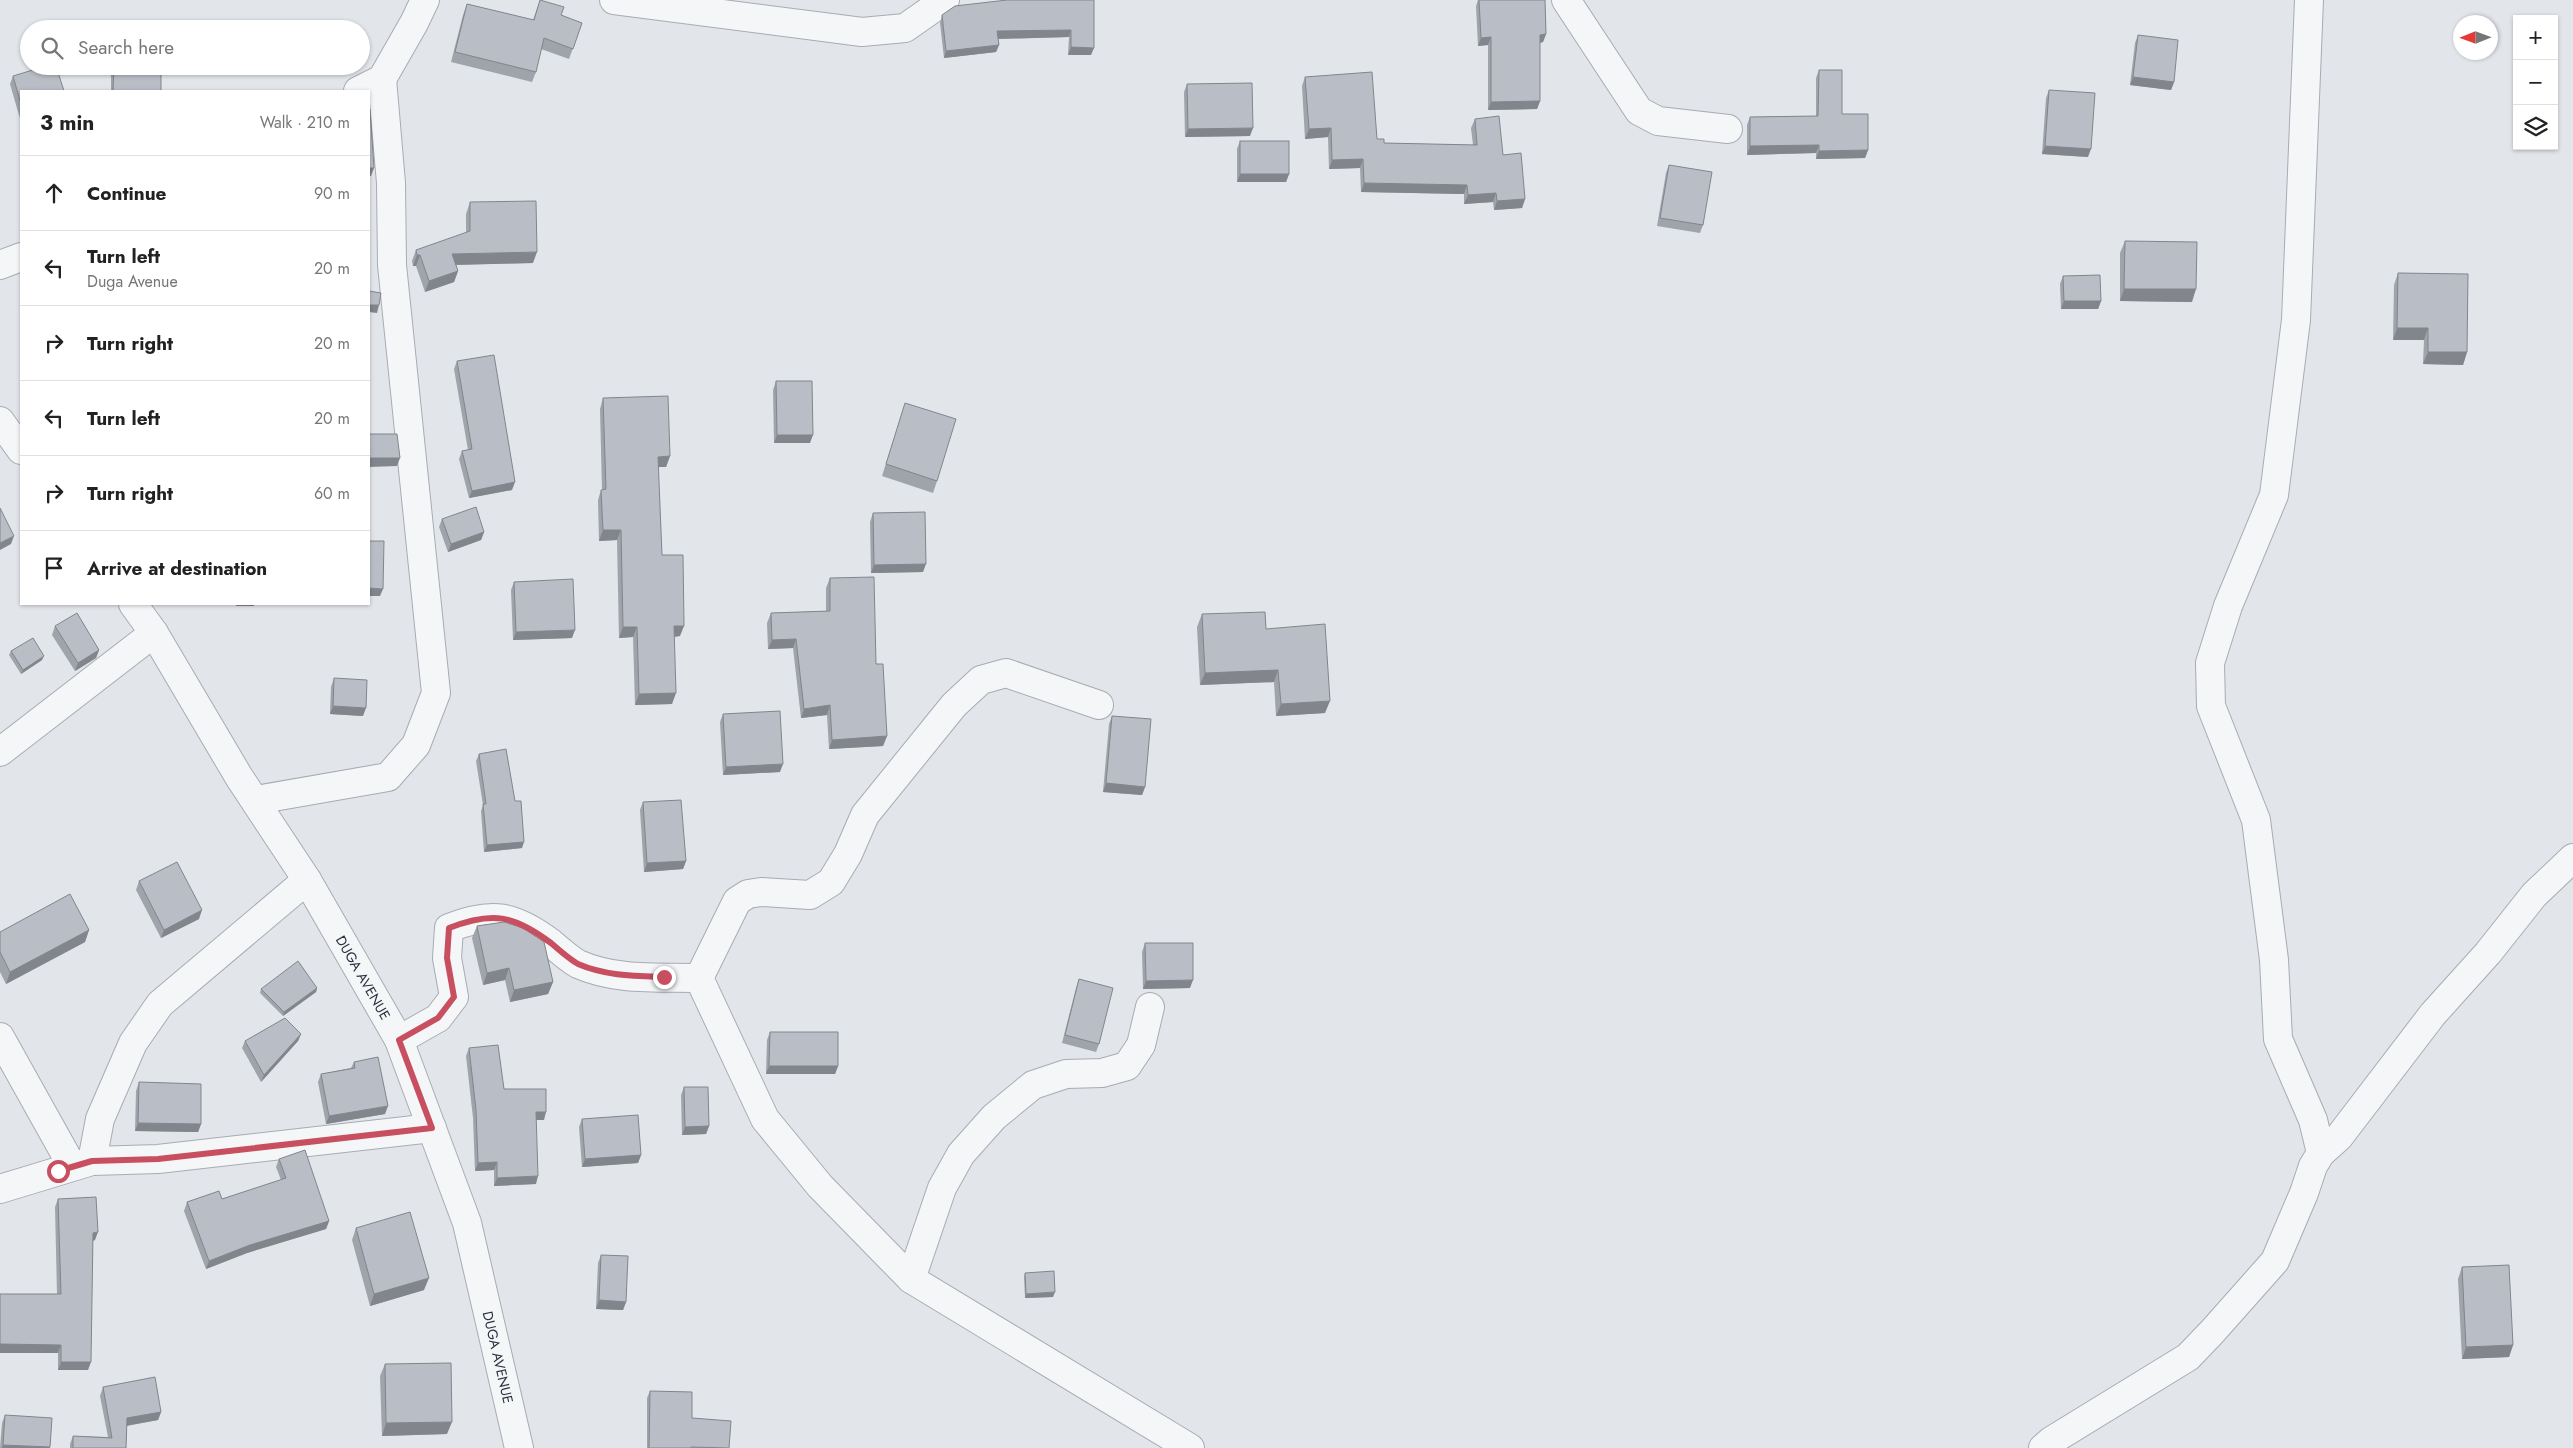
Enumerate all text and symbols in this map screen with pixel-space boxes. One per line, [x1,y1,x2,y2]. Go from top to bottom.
north arrow [2453,15,2498,60]
map controls [2513,15,2558,150]
button: + [2513,15,2558,60]
search box [20,20,370,75]
icon: search [38,34,66,62]
text: Search here [78,34,174,61]
button: − [2513,60,2558,105]
button: layers [2513,105,2558,150]
text: 3 min [40,108,94,138]
text: Walk · 210 m [260,111,350,134]
icon: ahead [40,179,68,207]
text: Continue [87,180,166,207]
text: 90 m [314,182,350,205]
text: Turn left [87,243,160,270]
icon: left [40,254,68,282]
text: 20 m [314,257,350,280]
text: Duga Avenue [87,270,178,293]
icon: right [40,329,68,357]
text: Turn right [87,330,173,357]
text: 20 m [314,332,350,355]
icon: left [40,404,68,432]
text: Turn left [87,405,160,432]
text: 20 m [314,407,350,430]
icon: right [40,479,68,507]
text: Turn right [87,480,173,507]
text: 60 m [314,482,350,505]
icon: arrive [40,554,68,582]
text: Arrive at destination [87,555,267,582]
street label: DUGA AVENUE [331,932,395,1023]
route end [653,966,676,989]
route start [47,1160,70,1183]
street label: DUGA AVENUE [478,1309,518,1405]

